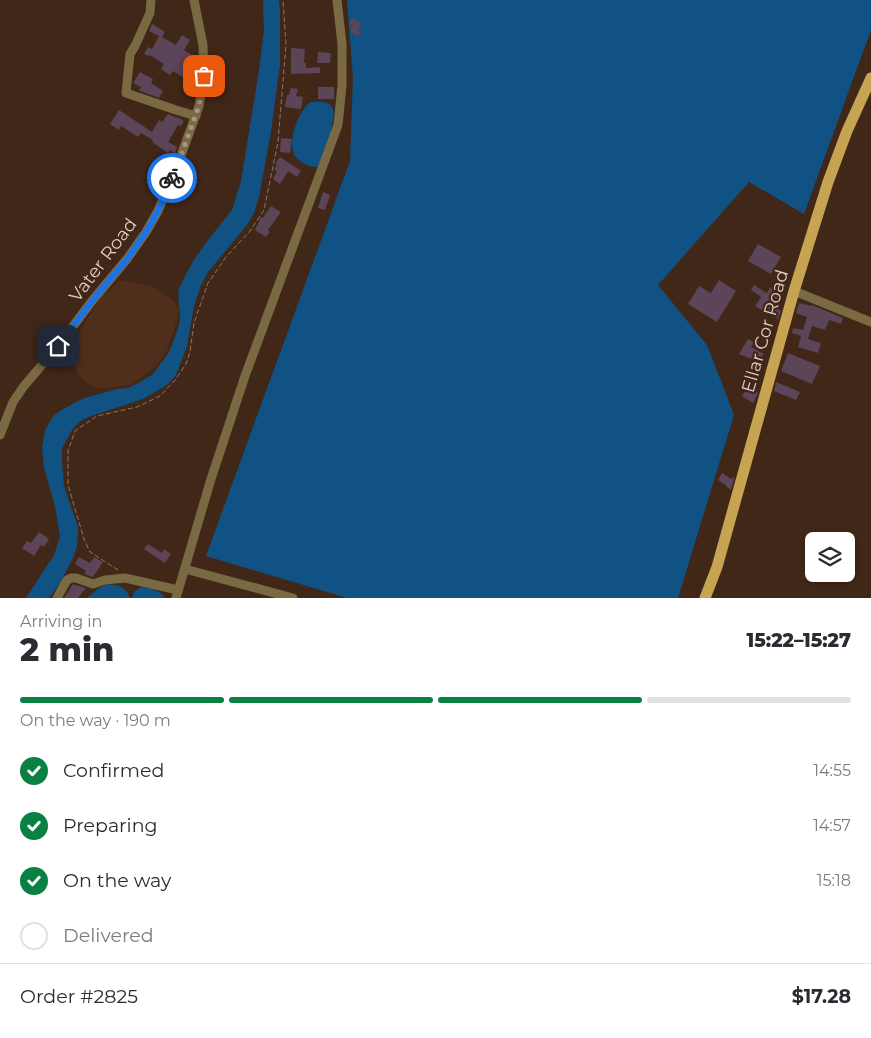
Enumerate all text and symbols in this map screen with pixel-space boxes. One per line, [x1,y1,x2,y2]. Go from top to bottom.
pin [183,55,225,97]
icon: bag [190,62,218,90]
courier [147,153,197,203]
icon: bike [158,164,186,192]
street label: Vater Road [64,214,142,306]
street label: Ellar Cor Road [737,267,793,395]
pin [37,325,79,367]
icon: home [44,332,72,360]
map controls [805,532,855,582]
button: layers [805,532,855,582]
text: Arriving in [20,612,102,631]
text: 15:22–15:27 [747,629,851,652]
text: 2 min [20,630,114,669]
text: On the way · 190 m [20,711,171,730]
icon: check [20,757,48,785]
text: Confirmed [63,759,164,782]
text: 14:55 [813,761,851,780]
icon: check [20,812,48,840]
text: Preparing [63,814,158,837]
text: 14:57 [813,816,851,835]
icon: check [20,867,48,895]
text: On the way [63,869,171,892]
text: 15:18 [817,871,851,890]
text: Delivered [63,924,154,947]
text: Order #2825 [20,985,138,1008]
text: $17.28 [792,985,851,1008]

